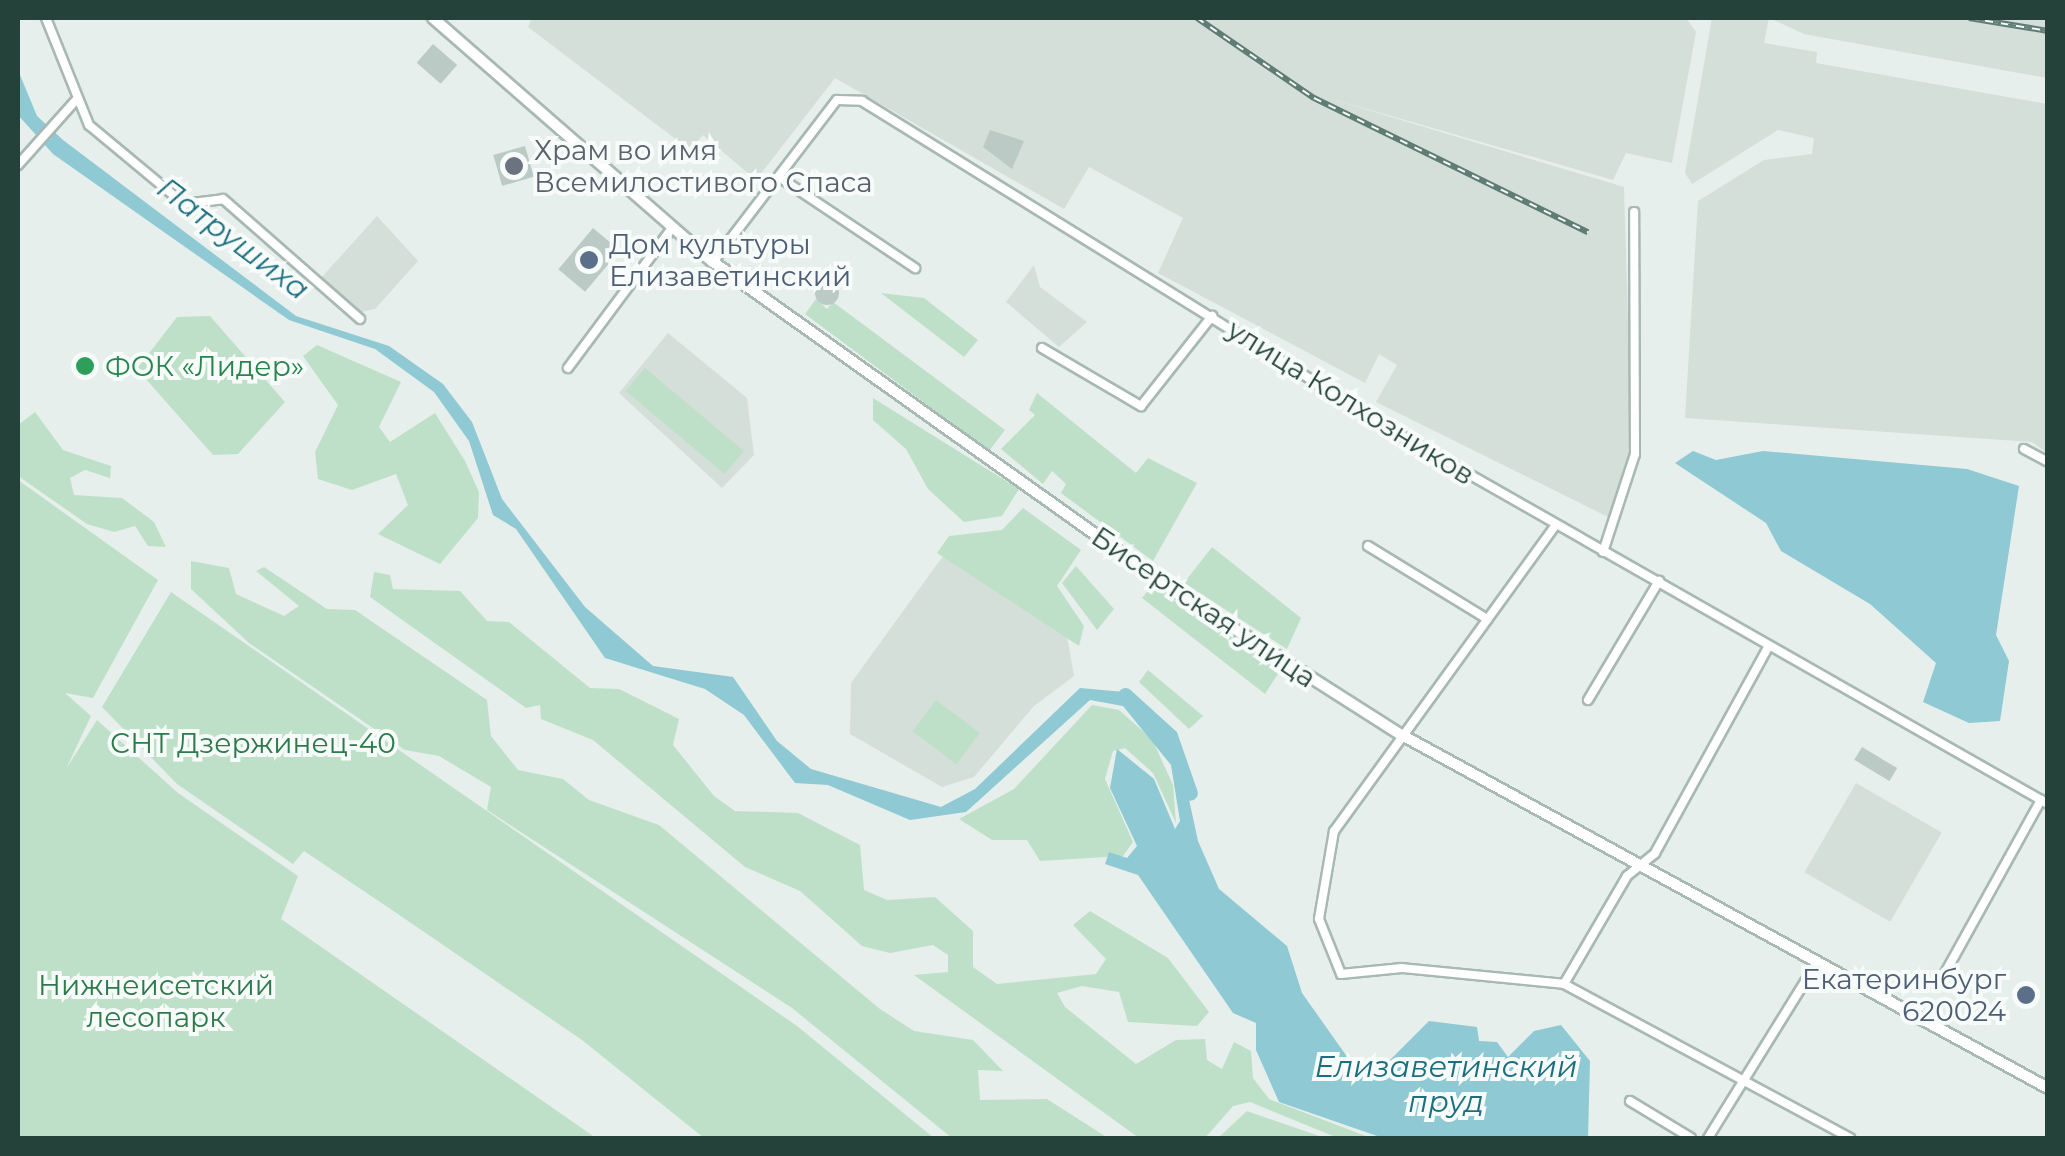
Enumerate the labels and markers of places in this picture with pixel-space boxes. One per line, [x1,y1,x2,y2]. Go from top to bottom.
place label: Храм во имя Всемилостивого Спаса [534,133,873,199]
marker: Храм во имя Всемилостивого Спаса [503,155,525,177]
place label: Дом культуры Елизаветинский [609,227,851,293]
marker: Дом культуры Елизаветинский [578,249,600,271]
place label: ФОК «Лидер» [105,349,304,383]
marker: ФОК «Лидер» [74,355,96,377]
place label: Екатеринбург 620024 [1802,962,2006,1028]
marker: Екатеринбург 620024 [2015,984,2037,1006]

